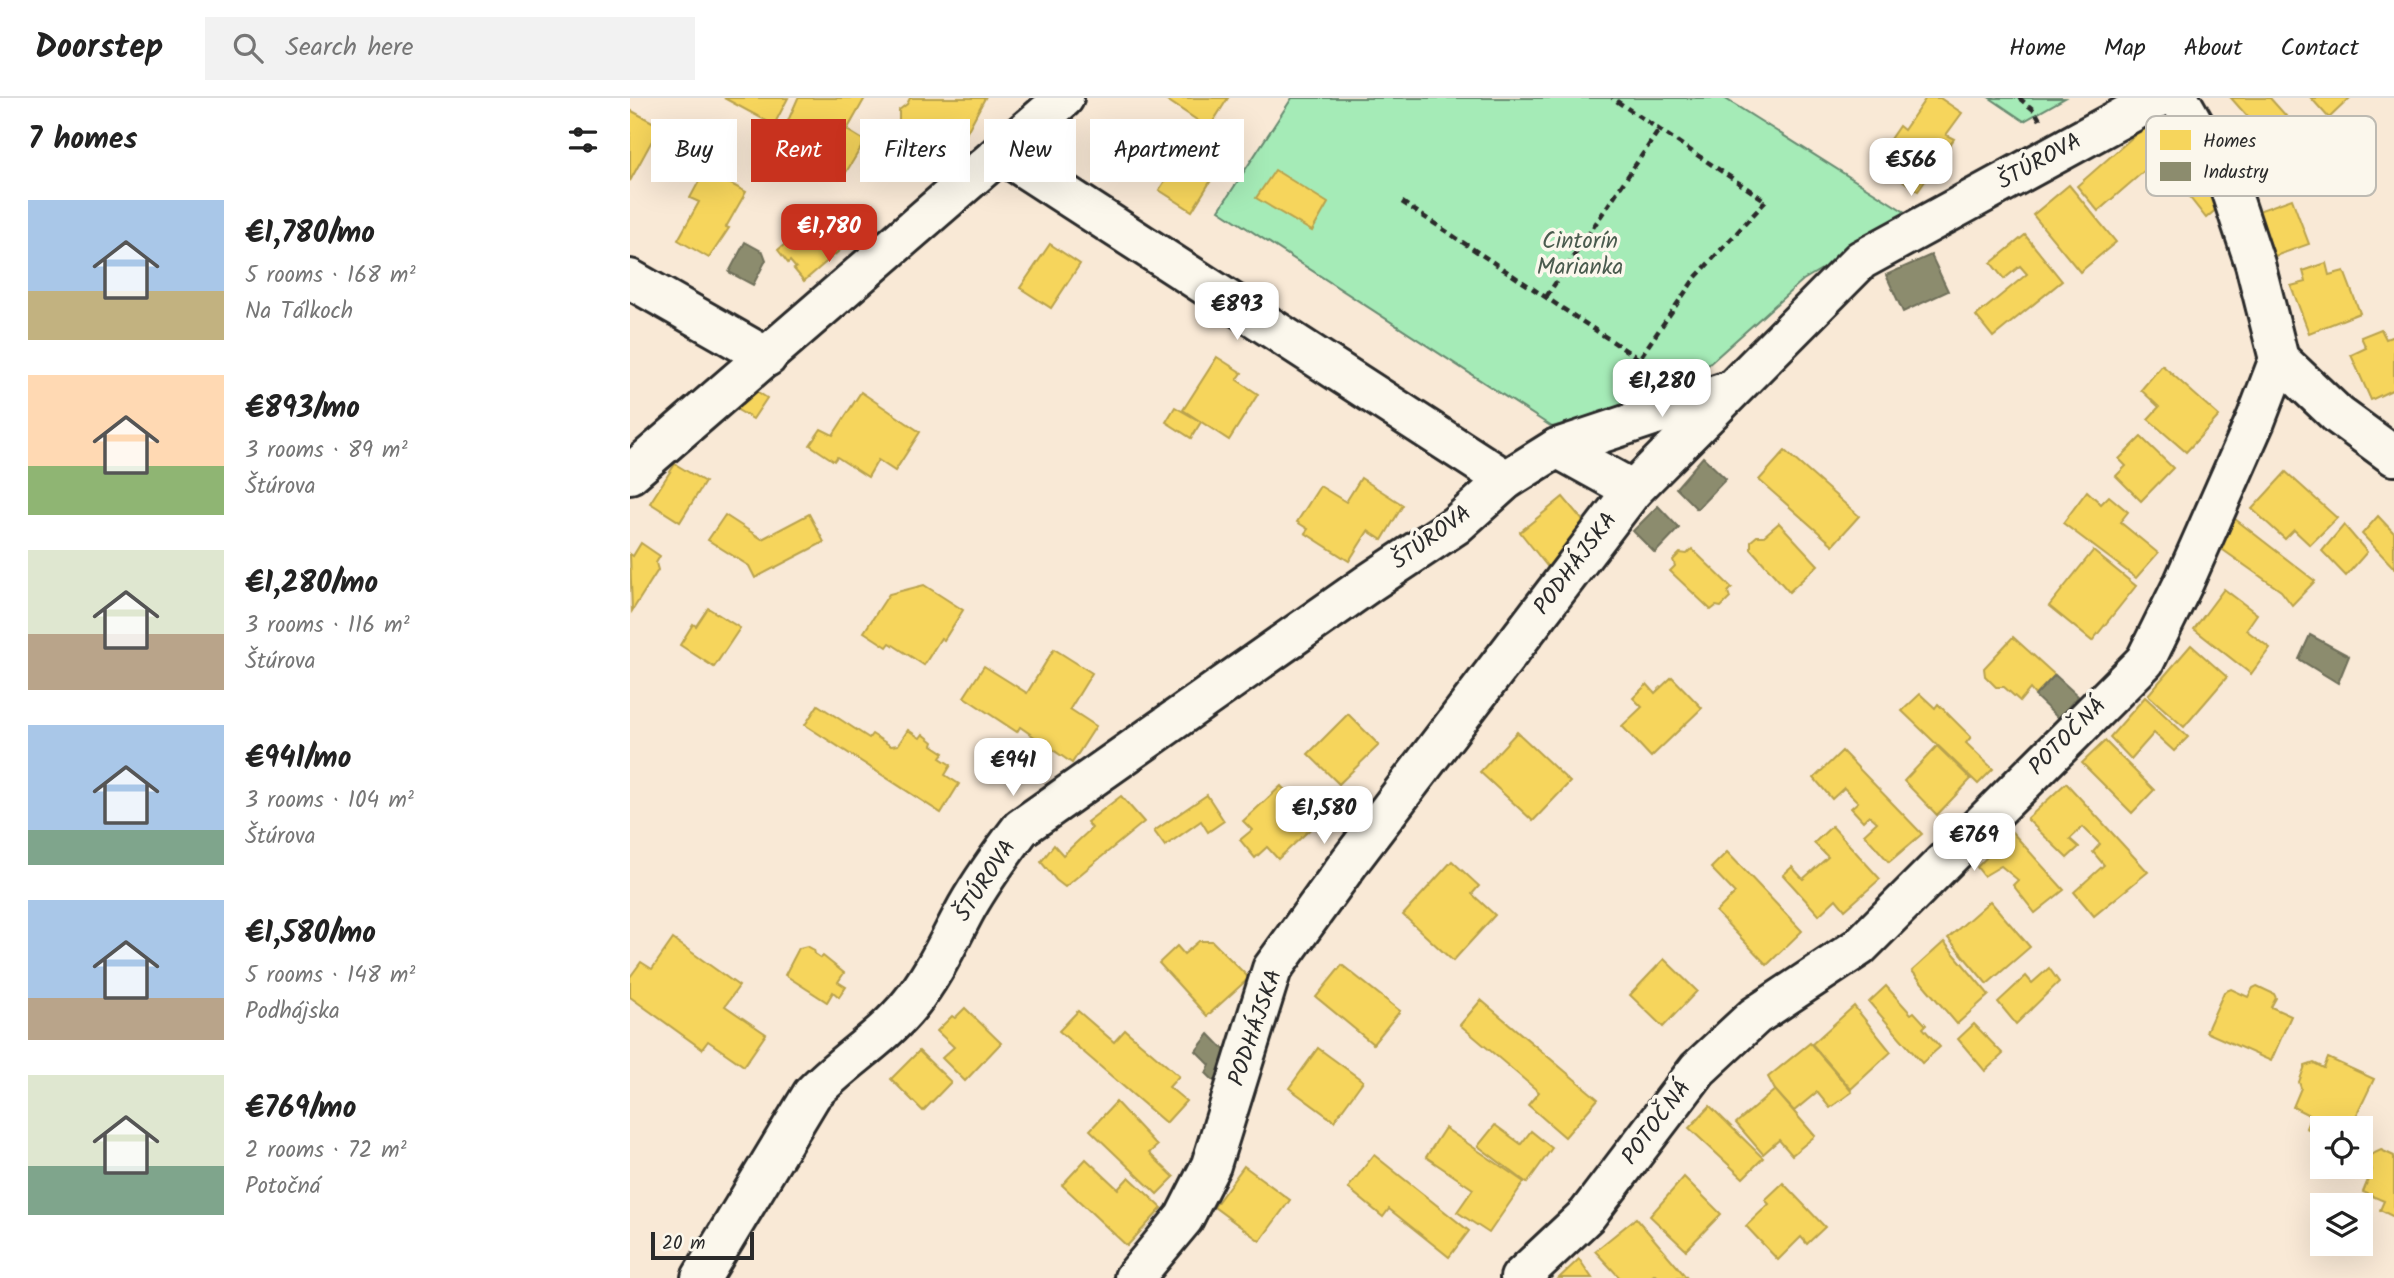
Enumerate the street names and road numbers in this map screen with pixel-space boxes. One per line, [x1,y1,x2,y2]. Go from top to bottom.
street label: ŠTÚROVA [1991,124,2089,200]
street label: ŠTÚROVA [1384,496,1480,580]
street label: PODHÁJSKA [1525,505,1627,623]
street label: POTOČNÁ [2020,689,2116,785]
street label: ŠTÚROVA [946,833,1026,929]
street label: PODHÁJSKA [1219,965,1293,1091]
street label: POTOČNÁ [1613,1073,1701,1173]

